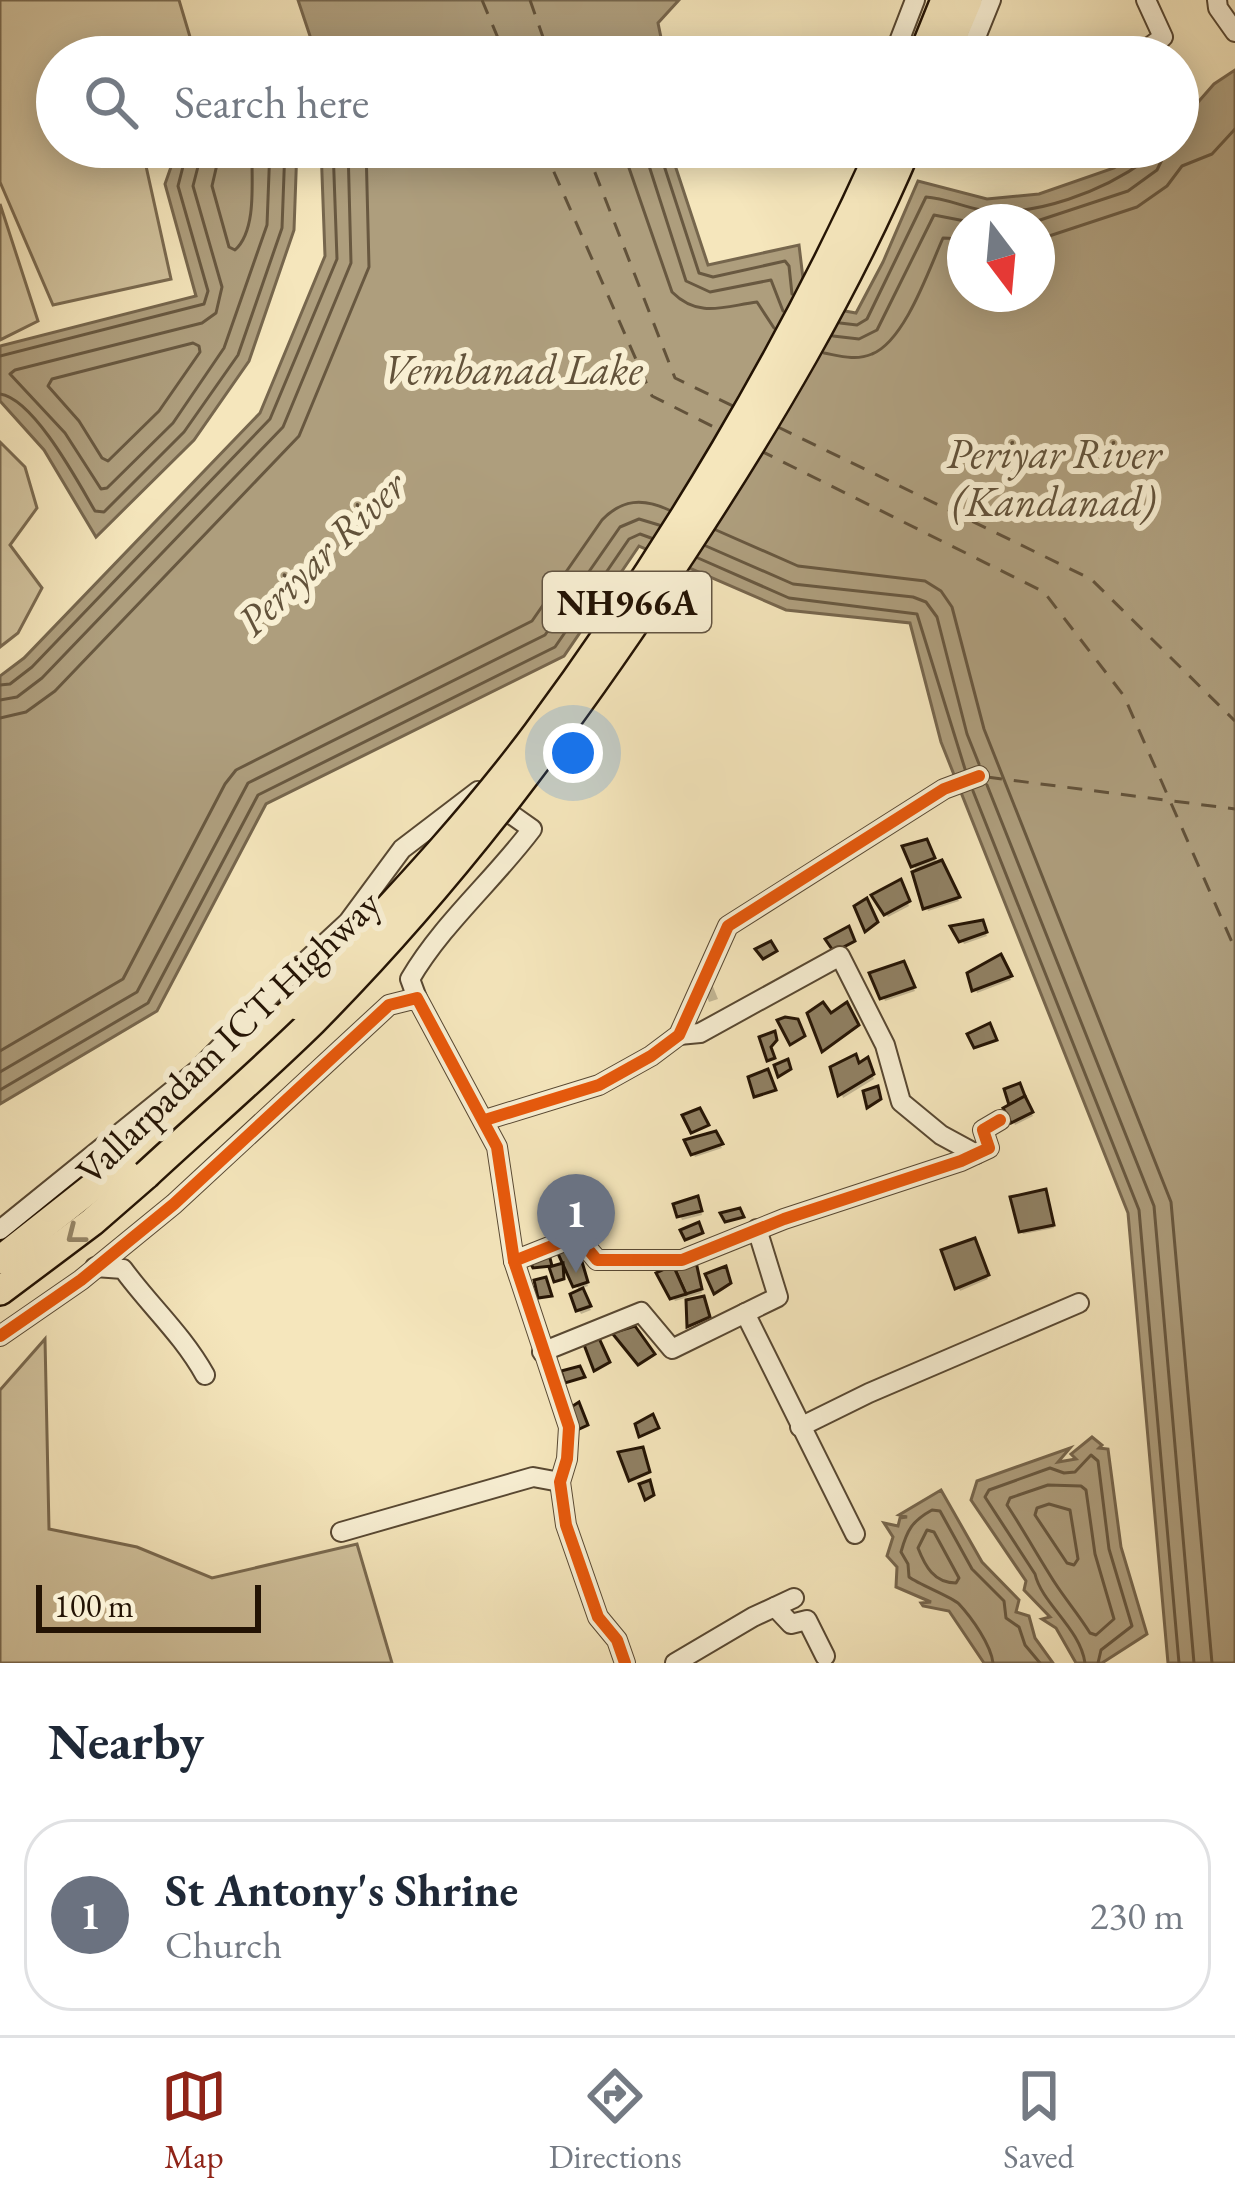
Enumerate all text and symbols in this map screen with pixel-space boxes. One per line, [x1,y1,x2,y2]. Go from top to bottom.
search box [36,36,1199,168]
icon: search [78,69,144,135]
text: Search here [174,73,369,131]
north arrow [947,204,1055,312]
water label: Vembanad Lake [383,342,644,397]
water label: Periyar River (Kandanad) [946,426,1164,529]
water label: Periyar River [225,457,419,647]
road number: NH966A [543,572,711,632]
your location [543,723,603,783]
street label: Vallarpadam ICT Highway [65,878,392,1196]
pin: 1 [537,1174,615,1273]
one-way arrow [66,1221,88,1242]
scale bar [36,1579,261,1632]
text: 100 m [54,1584,134,1627]
text: Nearby [48,1708,204,1774]
text: St Antony's Shrine [165,1861,518,1919]
text: 1 [80,1890,100,1941]
text: 230 m [1090,1890,1184,1941]
text: Church [165,1919,282,1970]
tab: Map [161,2063,227,2178]
tab: Directions [549,2063,682,2178]
tab: Saved [1003,2063,1074,2178]

